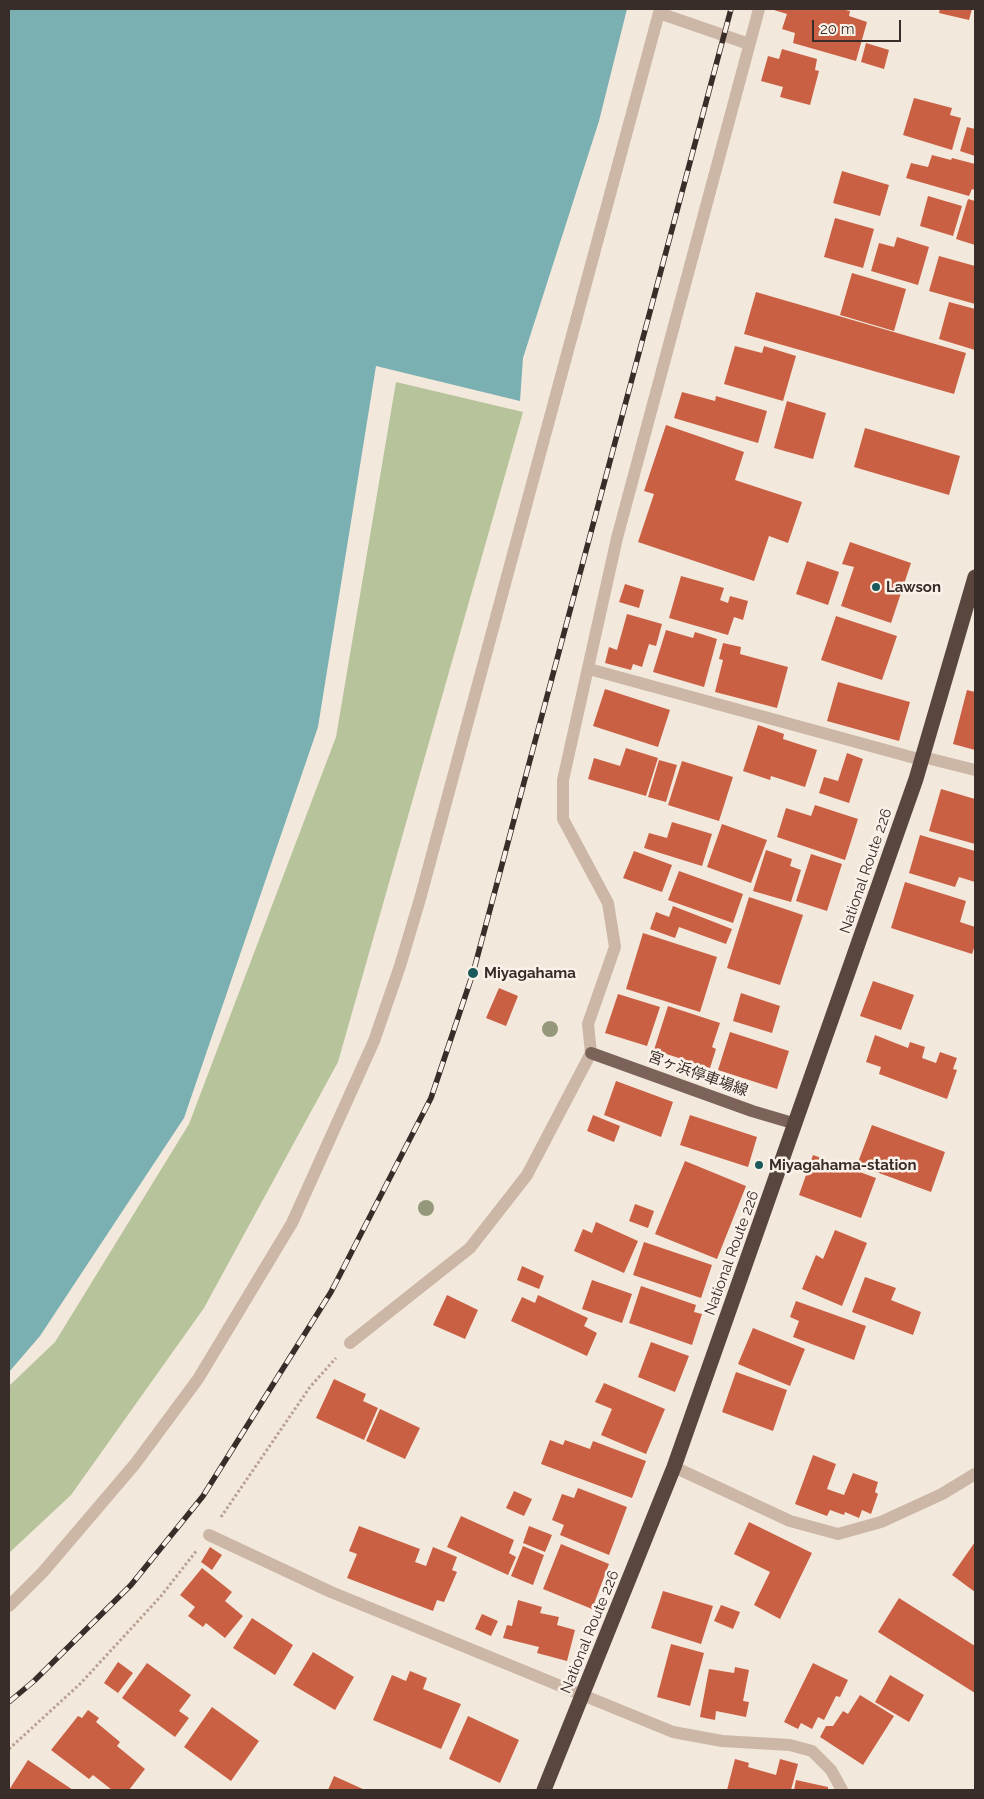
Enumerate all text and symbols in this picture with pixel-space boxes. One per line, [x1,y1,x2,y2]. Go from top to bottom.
scale bar [814,10,903,42]
text: 20 m [820,20,855,38]
place label: Lawson [886,578,941,596]
marker: Lawson [870,581,882,593]
street label: National Route 226 [836,806,896,936]
place label: Miyagahama [484,964,576,982]
marker: Miyagahama [466,966,480,980]
street label: 宮ヶ浜停車場線 [646,1048,750,1100]
place label: Miyagahama-station [769,1156,916,1174]
marker: Miyagahama-station [753,1159,765,1171]
street label: National Route 226 [701,1188,763,1318]
street label: National Route 226 [557,1568,623,1696]

